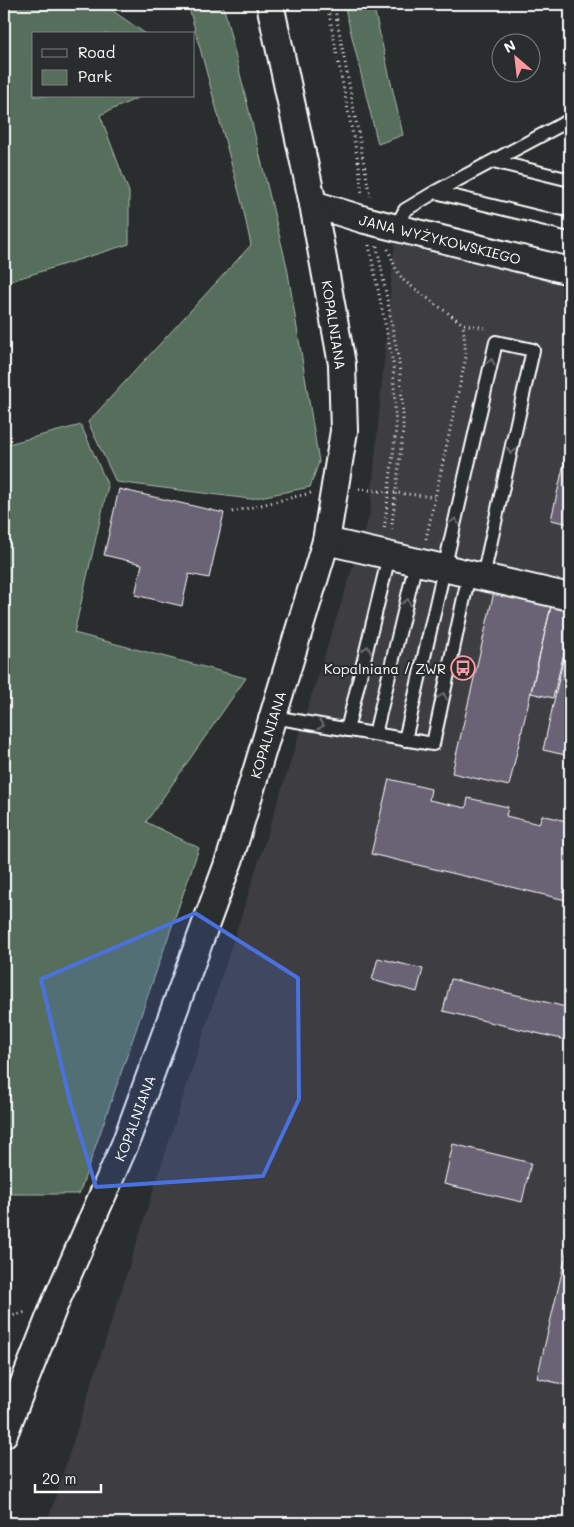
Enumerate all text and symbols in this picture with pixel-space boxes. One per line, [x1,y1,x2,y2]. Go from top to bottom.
legend [32,32,195,98]
north arrow [492,32,542,82]
text: N [501,35,519,57]
text: Road [78,42,115,62]
text: Park [78,66,112,86]
street label: JANA WYŻYKOWSKIEGO [357,209,523,268]
street label: KOPALNIANA [318,279,350,371]
one-way arrow [485,358,496,367]
one-way arrow [506,447,517,456]
one-way arrow [449,516,460,525]
one-way arrow [401,598,411,606]
one-way arrow [361,644,372,653]
bus stop icon: Kopalniana / ZWR [450,655,476,681]
place label: Kopalniana / ZWR [324,659,446,678]
street label: KOPALNIANA [245,689,290,780]
one-way arrow [437,691,448,700]
one-way arrow [317,720,326,730]
street label: KOPALNIANA [109,1072,159,1164]
scale bar [35,1462,101,1494]
text: 20 m [42,1468,76,1488]

